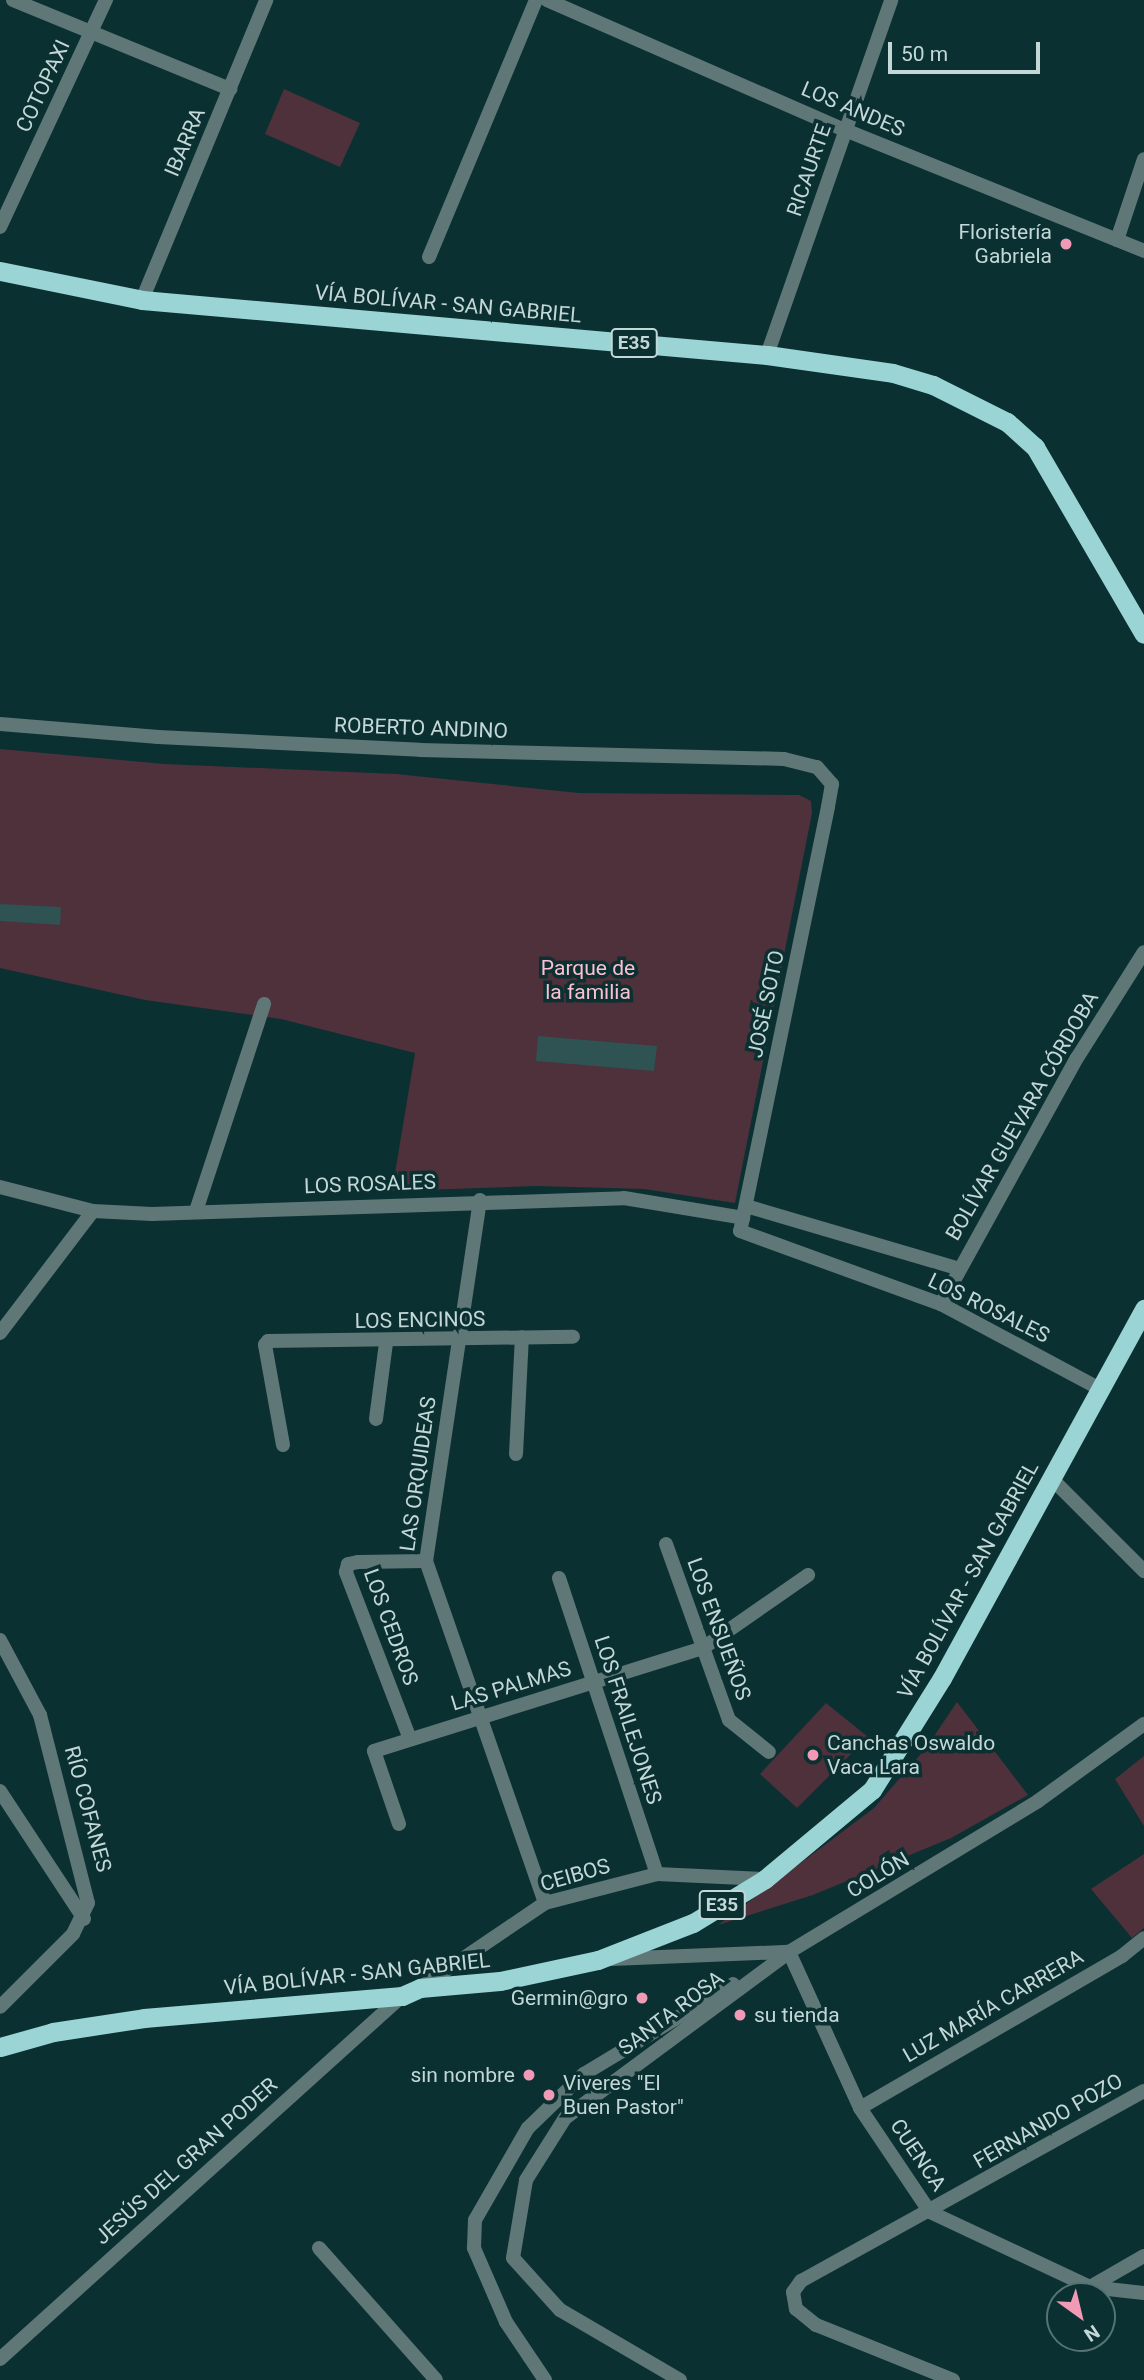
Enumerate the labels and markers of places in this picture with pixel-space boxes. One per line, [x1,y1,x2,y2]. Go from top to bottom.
place label: Floristería Gabriela [959,219,1052,269]
marker: Floristería Gabriela [1058,236,1074,252]
place label: Canchas Oswaldo Vaca Lara [827,1730,995,1780]
marker: Canchas Oswaldo Vaca Lara [805,1747,821,1763]
place label: Germin@gro [511,1985,628,2011]
marker: Germin@gro [634,1990,650,2006]
place label: su tienda [754,2002,840,2028]
marker: su tienda [732,2007,748,2023]
place label: sin nombre [410,2062,515,2088]
marker: sin nombre [521,2067,537,2083]
place label: Viveres "El Buen Pastor" [563,2070,684,2120]
marker: Viveres "El Buen Pastor" [541,2087,557,2103]

